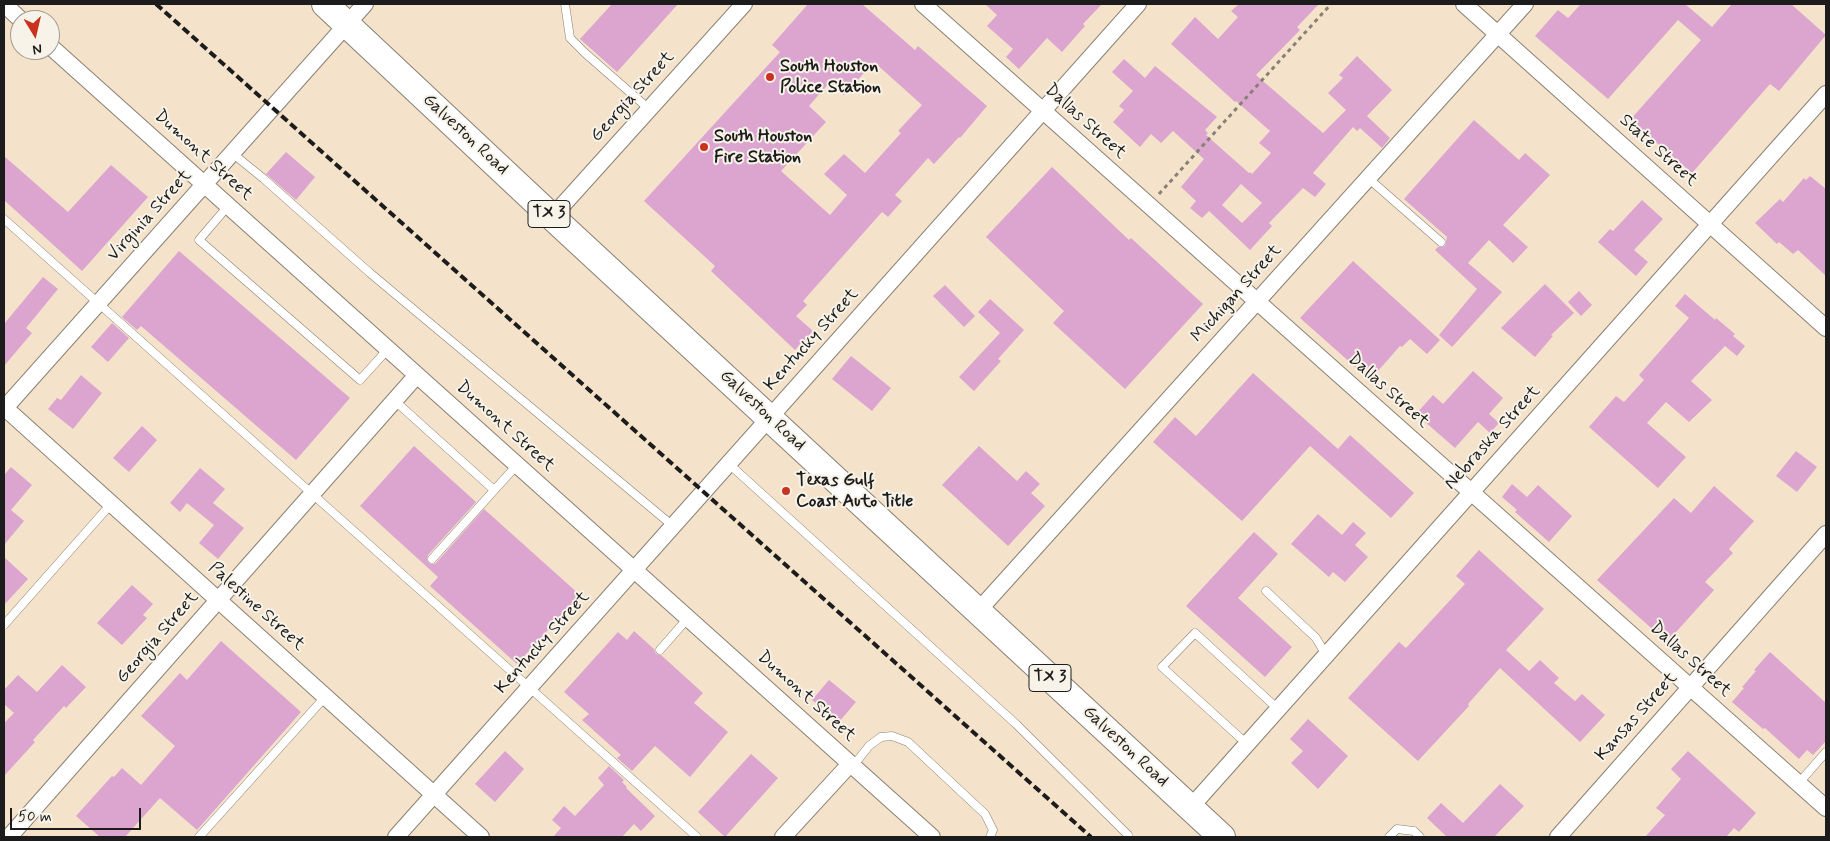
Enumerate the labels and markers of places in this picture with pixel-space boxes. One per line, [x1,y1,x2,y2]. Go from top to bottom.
place label: South Houston Police Station [780,56,881,98]
marker: South Houston Police Station [764,71,776,83]
place label: South Houston Fire Station [714,126,812,168]
marker: South Houston Fire Station [698,141,710,153]
place label: Texas Gulf Coast Auto Title [796,470,913,512]
marker: Texas Gulf Coast Auto Title [780,485,792,497]

